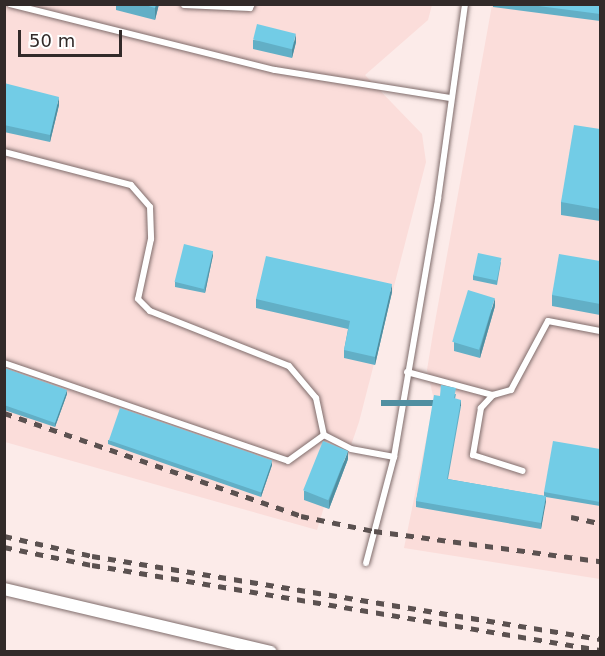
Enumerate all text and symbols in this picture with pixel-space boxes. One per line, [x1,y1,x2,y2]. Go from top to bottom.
scale bar [21,18,124,56]
text: 50 m [29,30,75,51]

